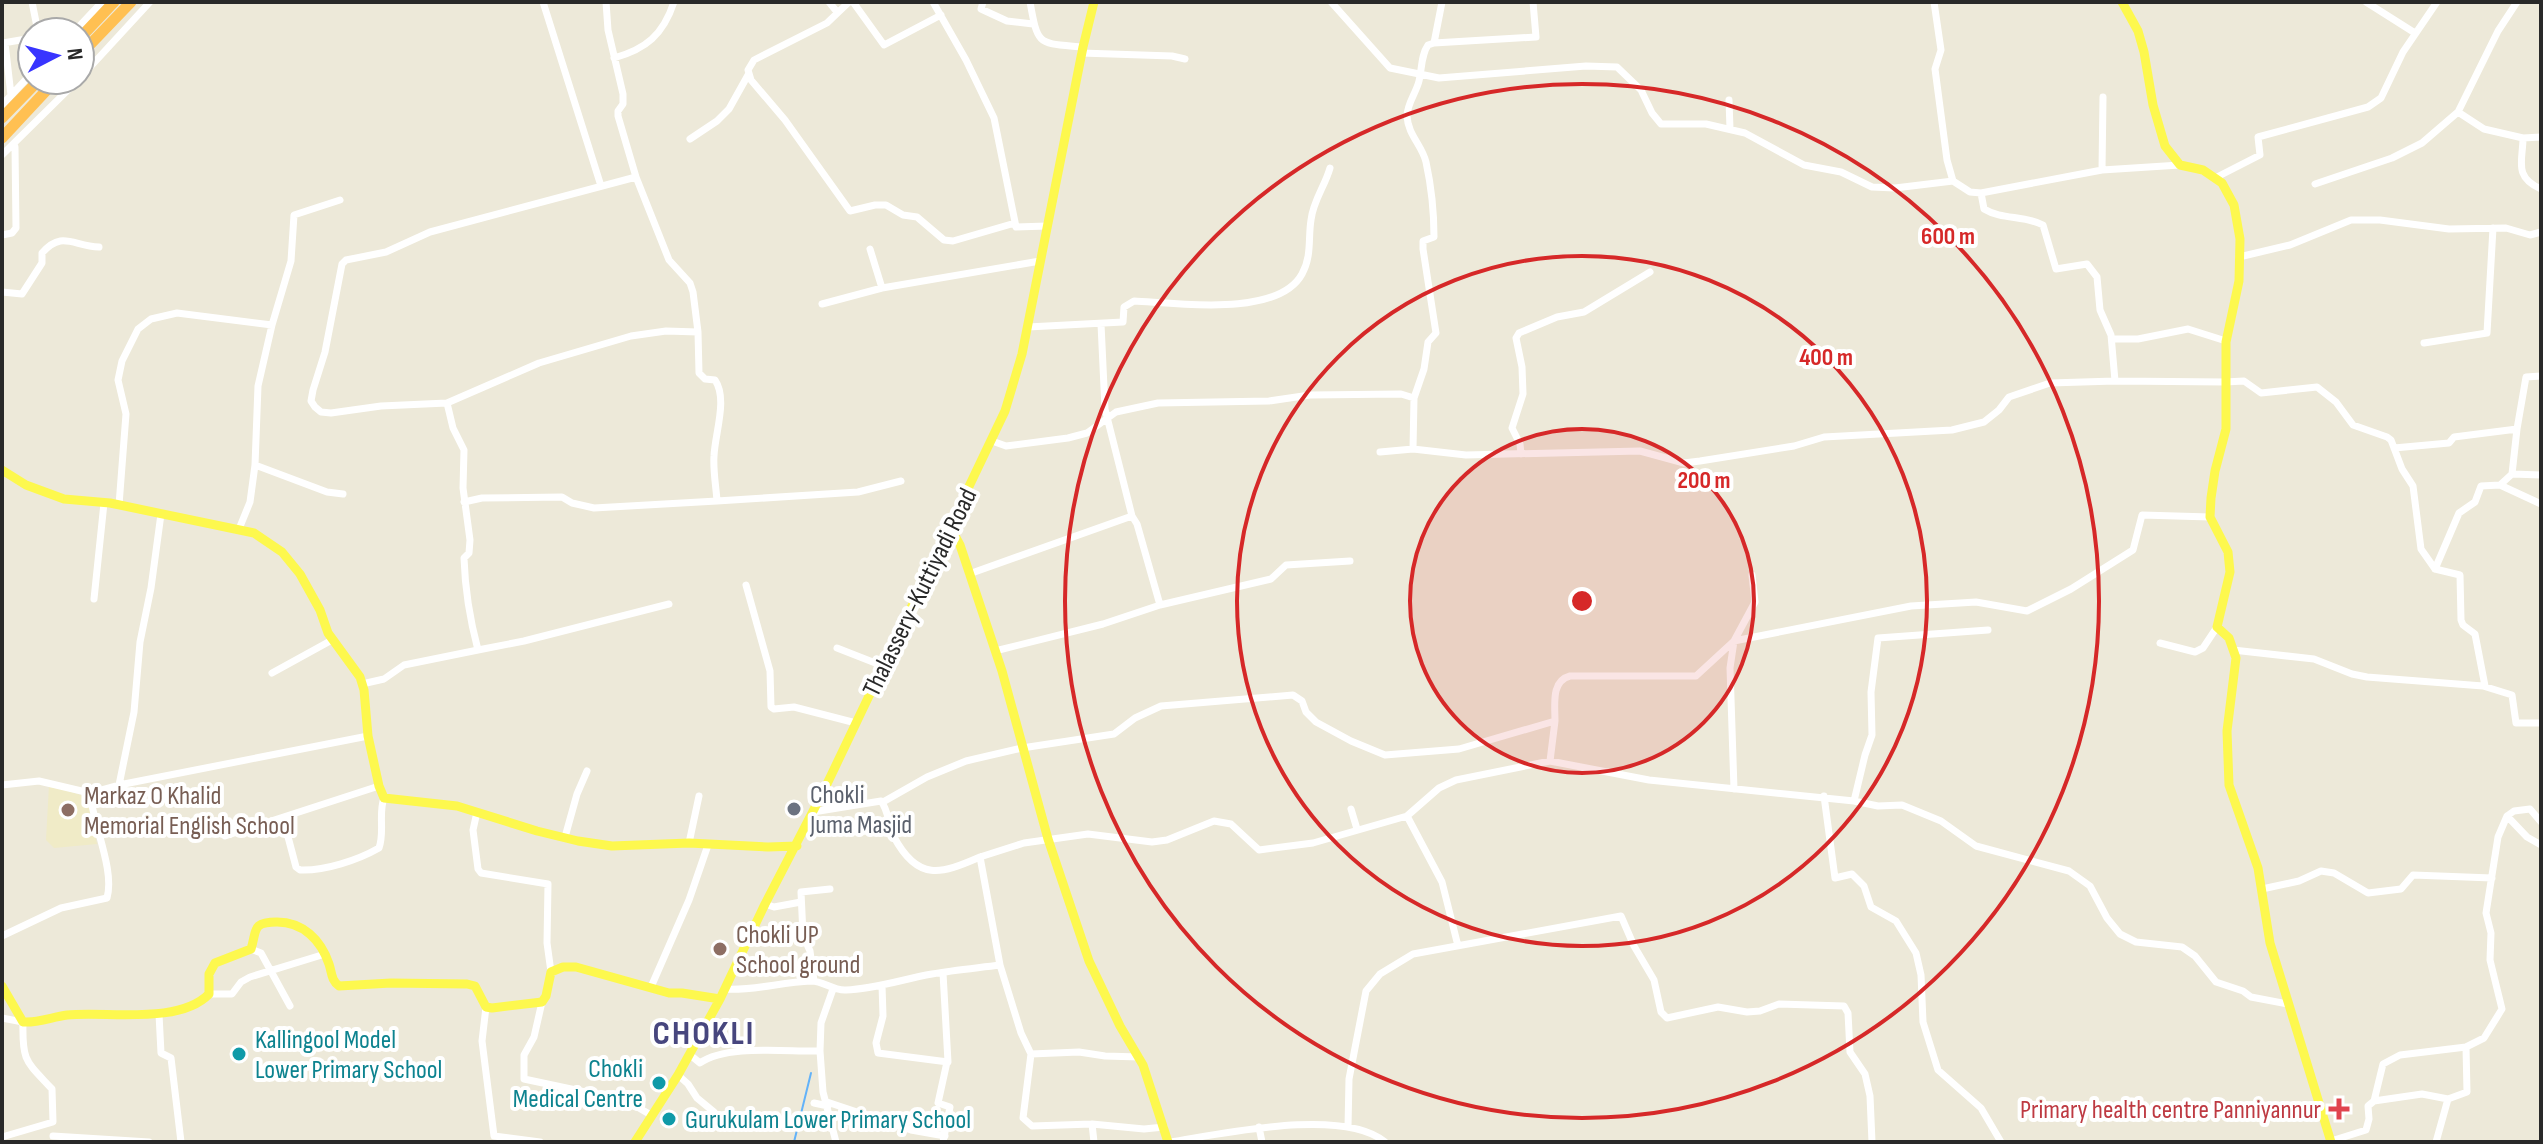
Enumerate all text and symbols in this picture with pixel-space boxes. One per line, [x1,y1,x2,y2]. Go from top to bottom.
north arrow [16,16,96,96]
text: N [60,47,88,61]
text: 600 m [1921,222,1975,251]
text: 400 m [1799,343,1853,372]
text: 200 m [1677,466,1731,495]
street label: Thalassery-Kuttiyadi Road [856,483,984,702]
centre of rings [1568,587,1596,615]
place label: Chokli Juma Masjid [809,780,912,841]
place label: Markaz O Khalid Memorial English School [84,781,295,842]
marker: Chokli Juma Masjid [785,800,803,818]
marker: Markaz O Khalid Memorial English School [59,801,77,819]
place label: Chokli UP School ground [736,920,860,981]
marker: Chokli UP School ground [711,940,729,958]
district label: CHOKLI [653,1013,755,1054]
place label: Kallingool Model Lower Primary School [255,1025,442,1086]
marker: Kallingool Model Lower Primary School [230,1045,248,1063]
place label: Chokli Medical Centre [513,1054,643,1115]
marker: Chokli Medical Centre [650,1074,668,1092]
place label: Primary health centre Panniyannur [2020,1095,2322,1126]
marker: Primary health centre Panniyannur [2328,1098,2350,1120]
place label: Gurukulam Lower Primary School [685,1105,971,1136]
marker: Gurukulam Lower Primary School [660,1110,678,1128]

